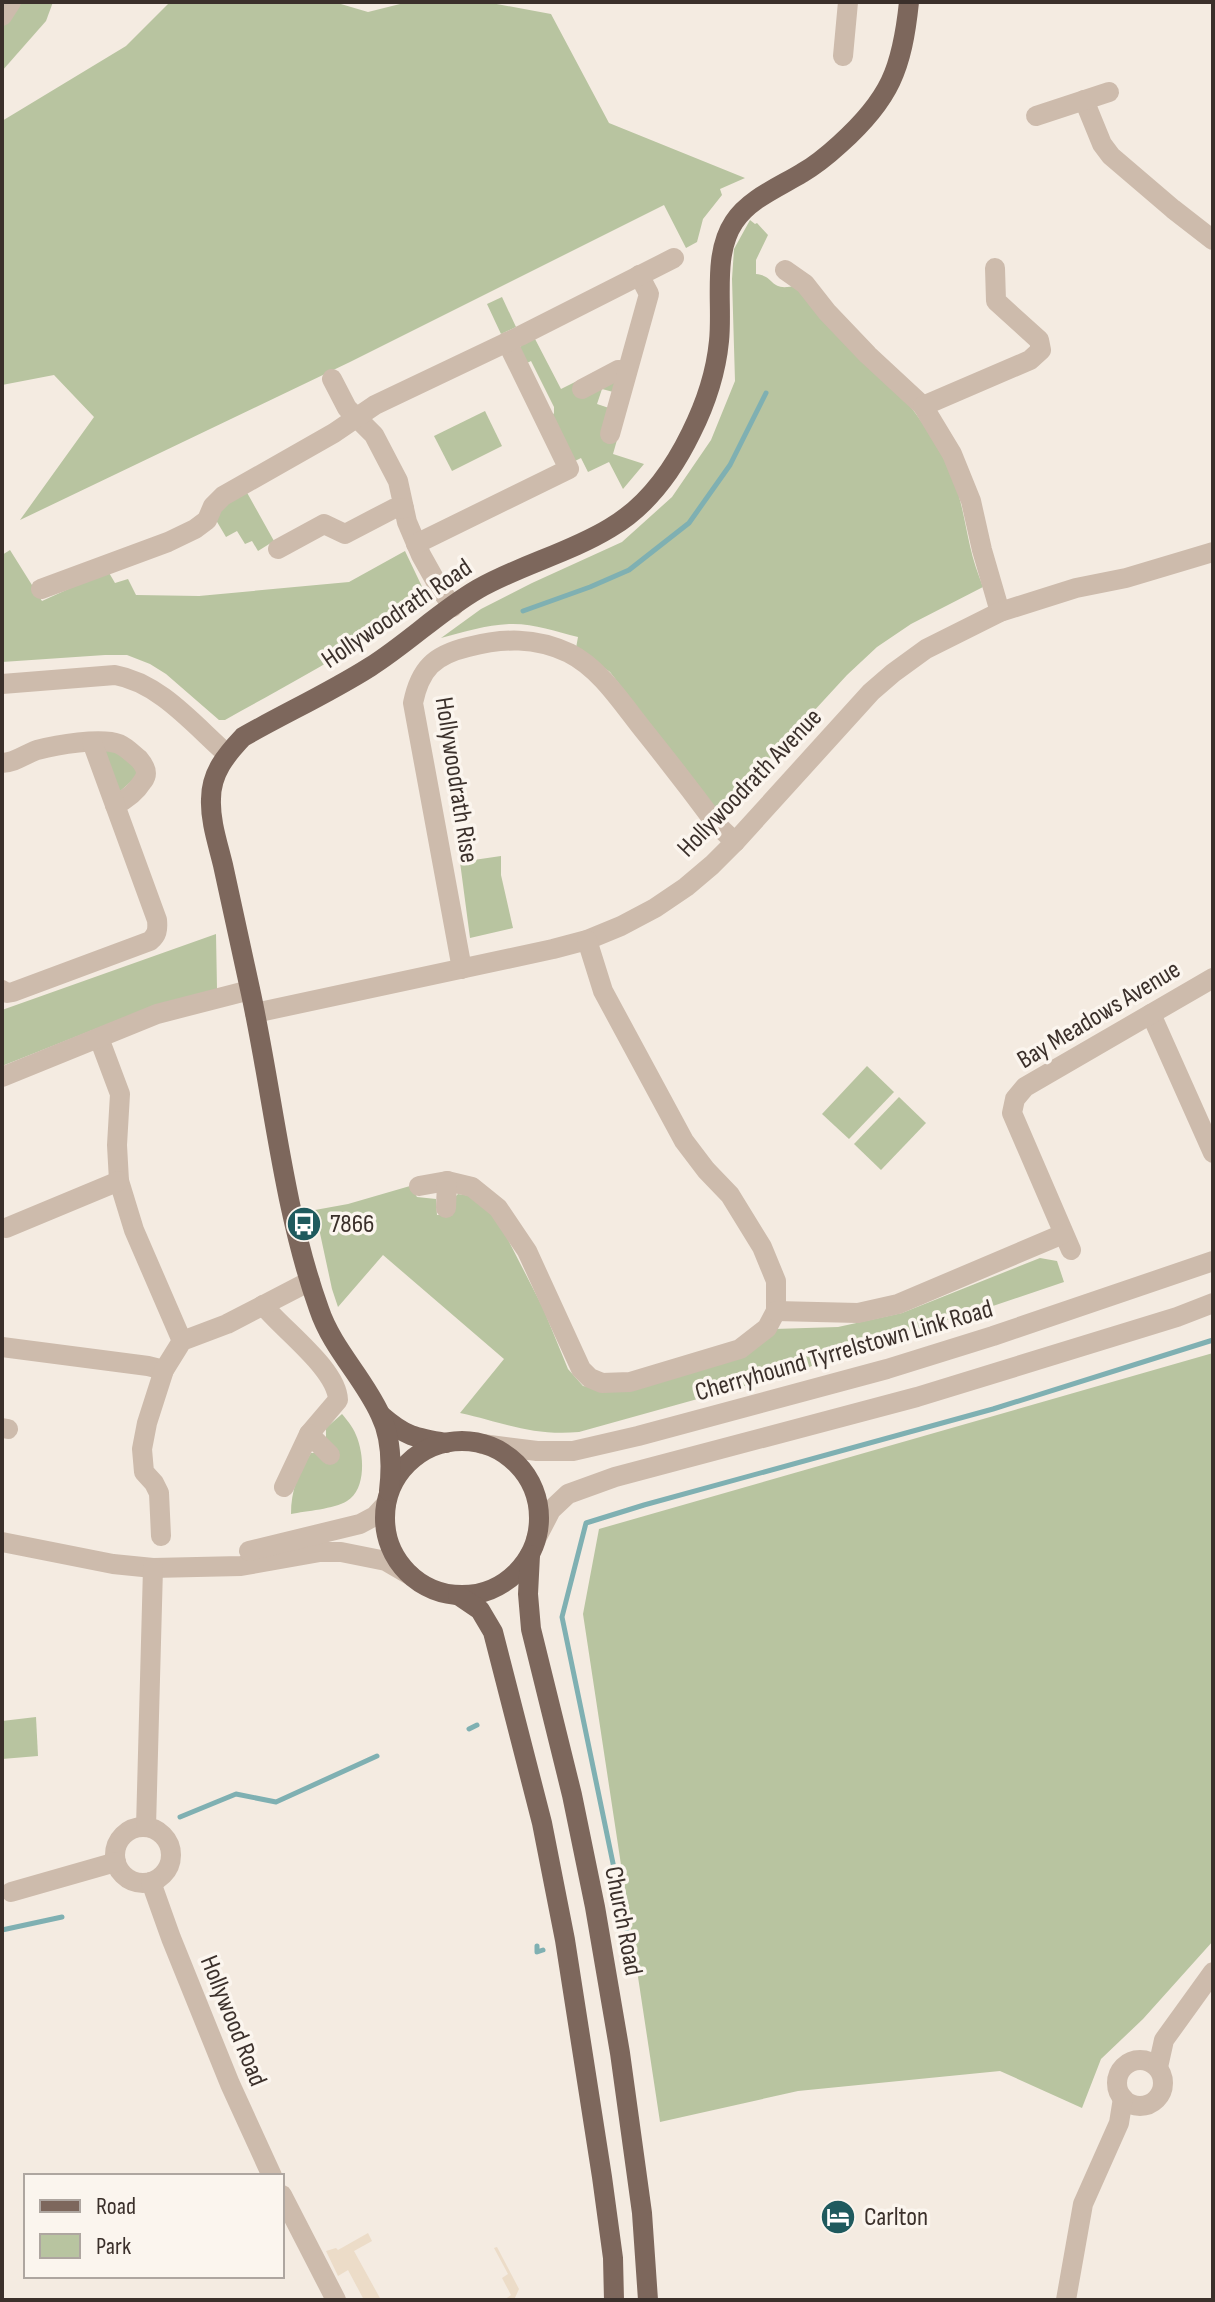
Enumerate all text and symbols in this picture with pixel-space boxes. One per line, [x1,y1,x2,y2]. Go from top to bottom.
street label: Hollywoodrath Road [316,552,478,676]
street label: Hollywoodrath Rise [428,695,484,865]
street label: Hollywoodrath Avenue [671,702,829,864]
street label: Bay Meadows Avenue [1012,954,1186,1076]
bus stop icon: 7866 [285,1205,323,1243]
place label: 7866 [330,1209,374,1240]
street label: Cherryhound Tyrrelstown Link Road [692,1294,996,1408]
street label: Church Road [597,1864,649,1978]
street label: Hollywood Road [193,1951,273,2091]
legend [24,2174,284,2278]
text: Road [96,2192,136,2221]
hotel icon: Carlton [819,2198,857,2236]
place label: Carlton [864,2202,928,2233]
text: Park [96,2232,131,2261]

